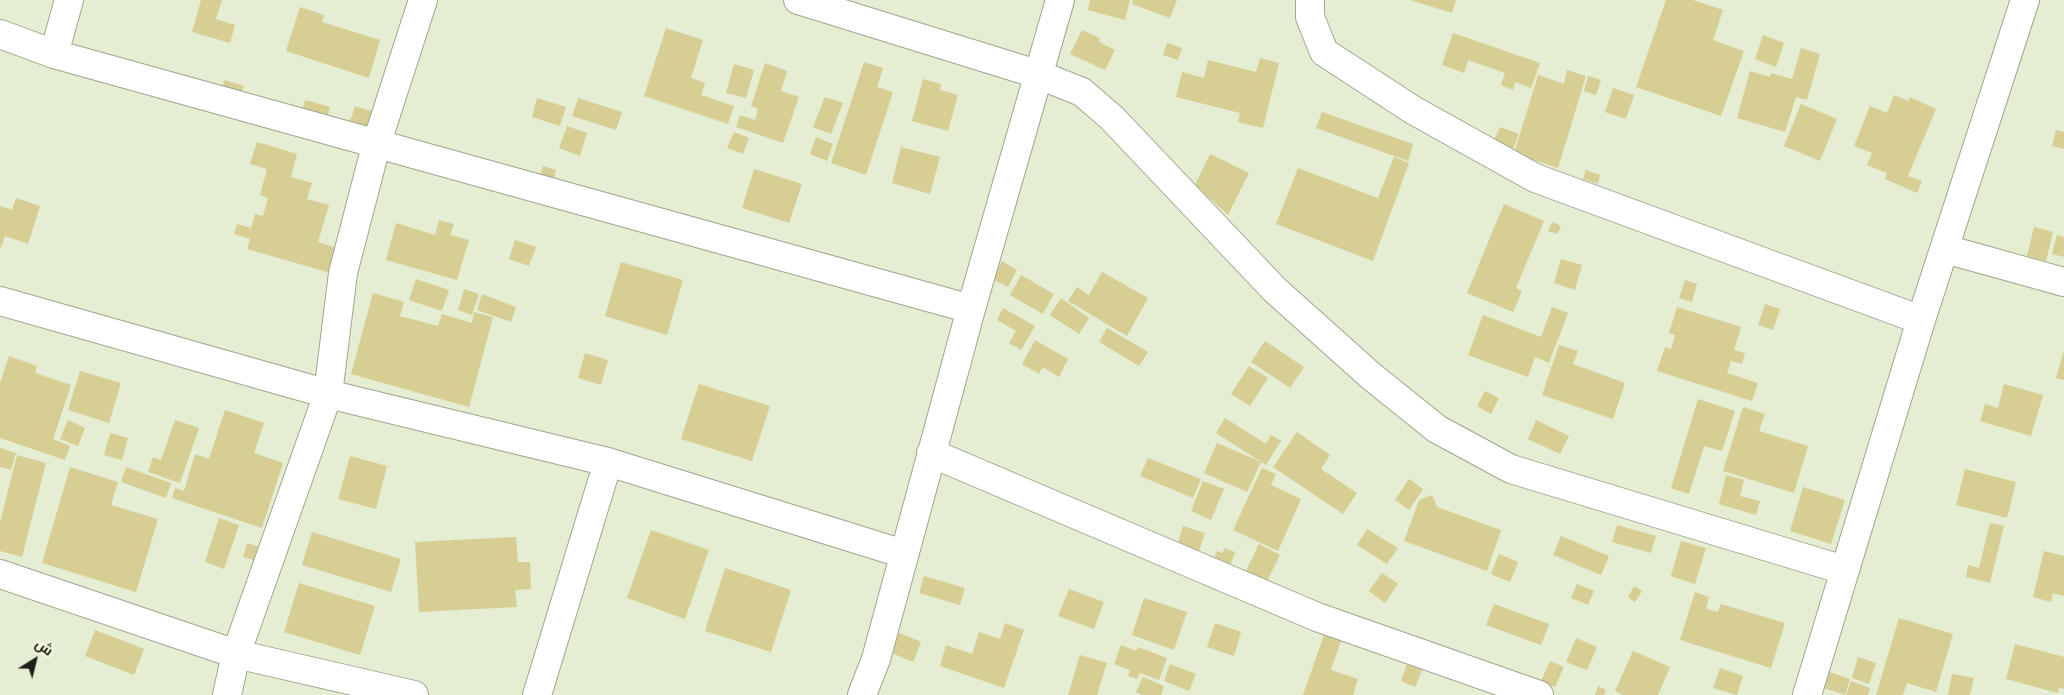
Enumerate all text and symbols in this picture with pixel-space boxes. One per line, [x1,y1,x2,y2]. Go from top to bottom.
north arrow [10,635,60,685]
text: ش [32,635,56,660]

